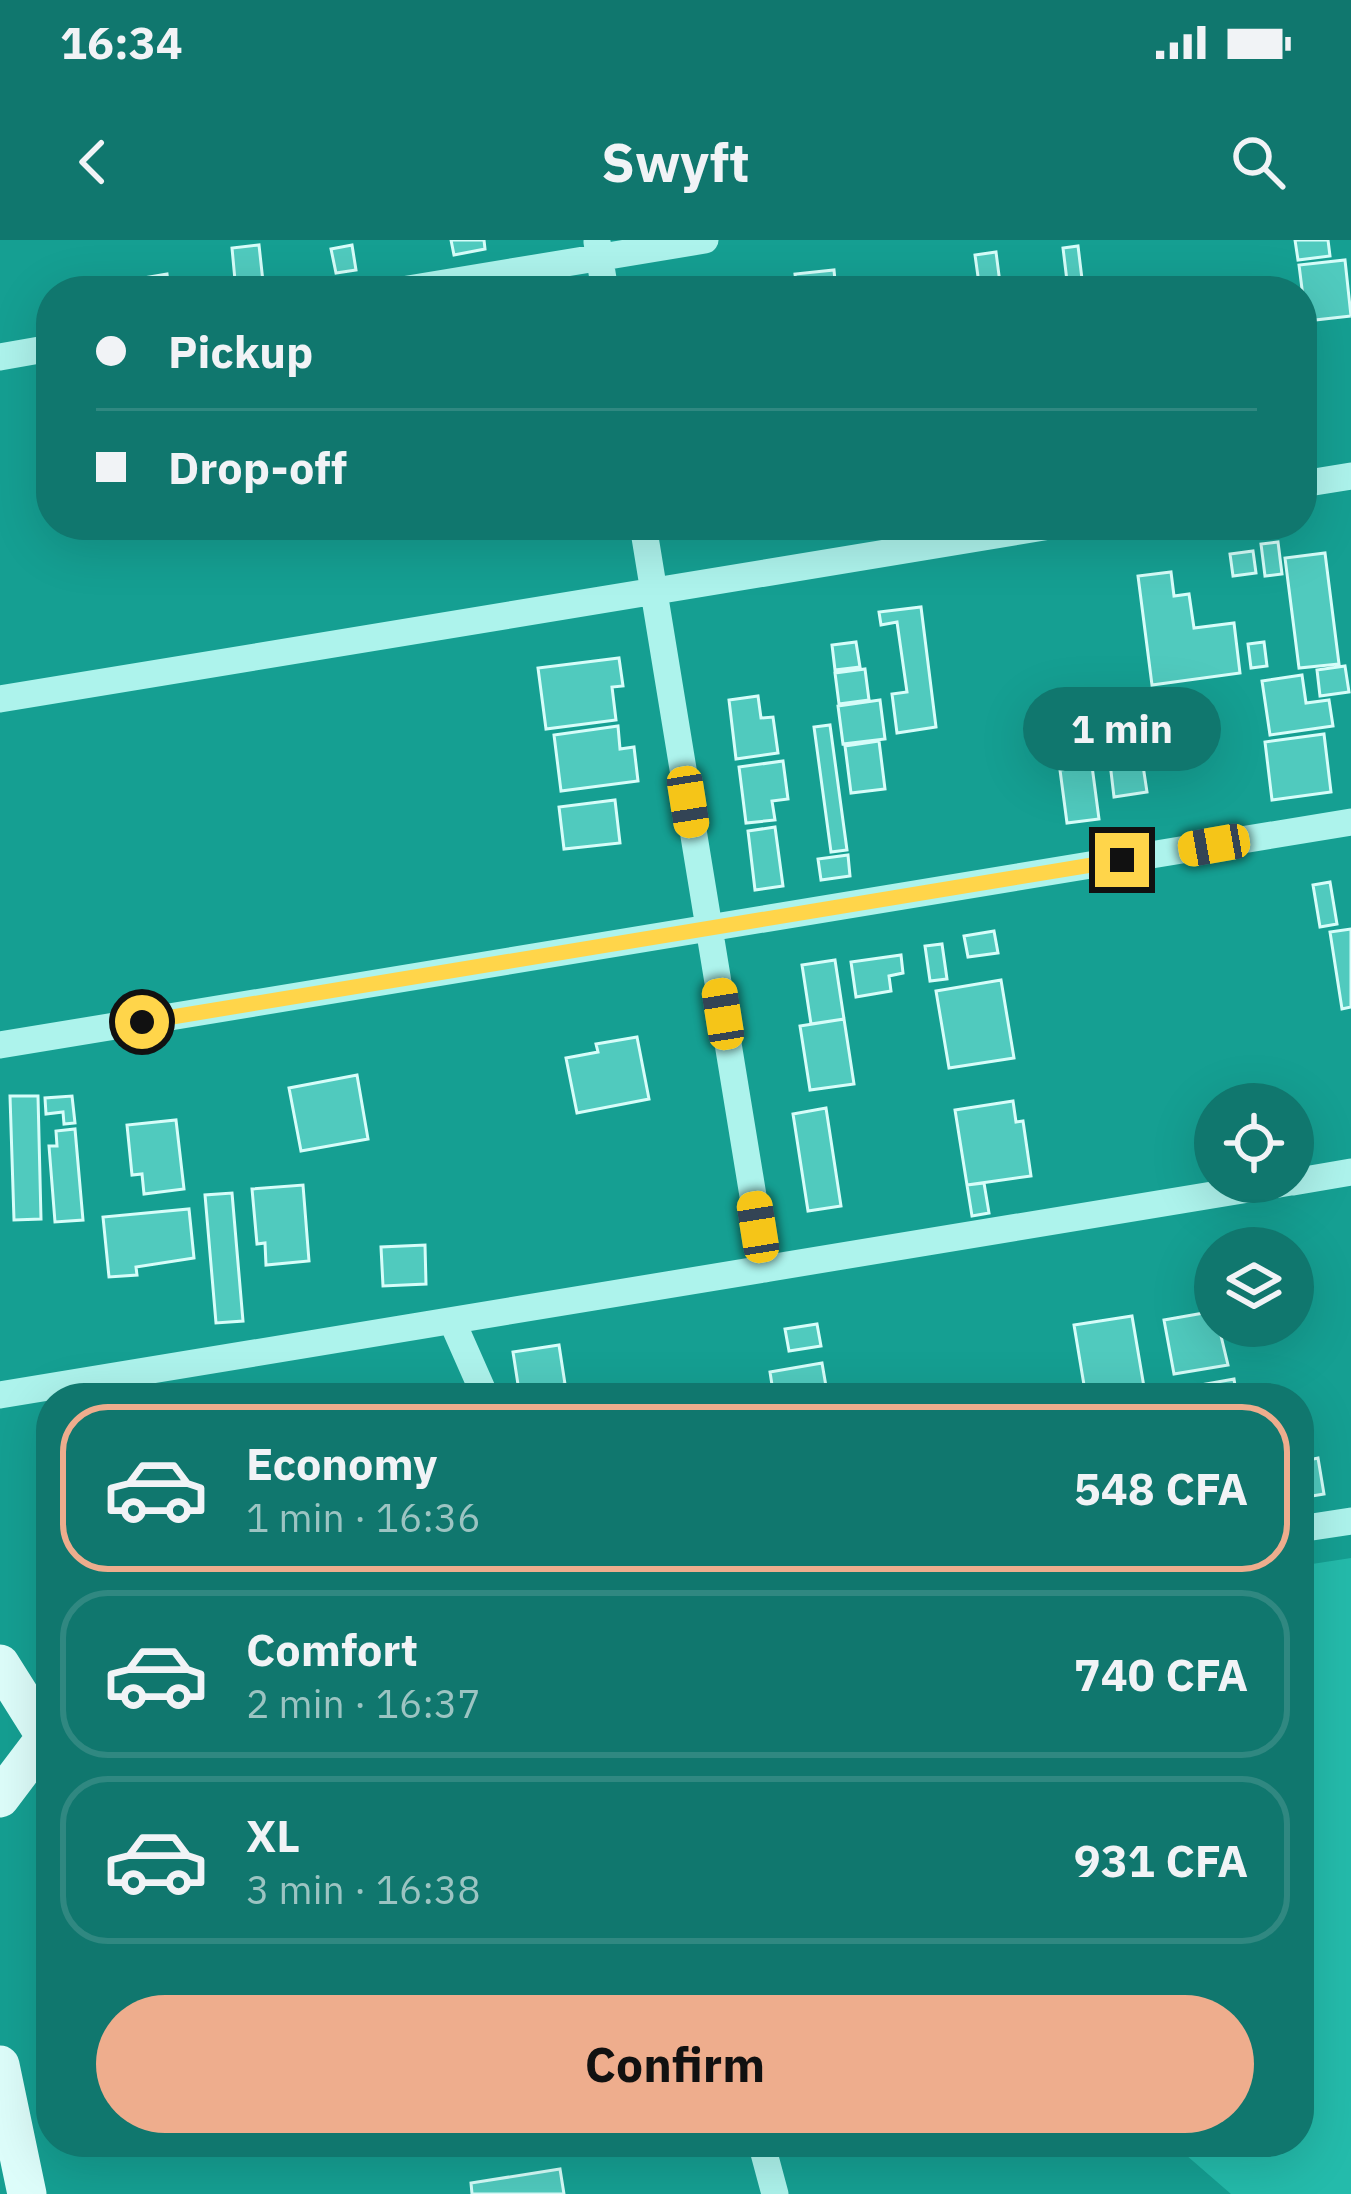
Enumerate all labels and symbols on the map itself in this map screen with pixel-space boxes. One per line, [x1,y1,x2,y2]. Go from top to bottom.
callout: 1 min [1023,686,1221,770]
car [665,764,711,840]
car [1175,821,1253,869]
route end [1095,833,1149,887]
car [700,976,746,1052]
route start [115,995,169,1049]
car [735,1189,781,1265]

